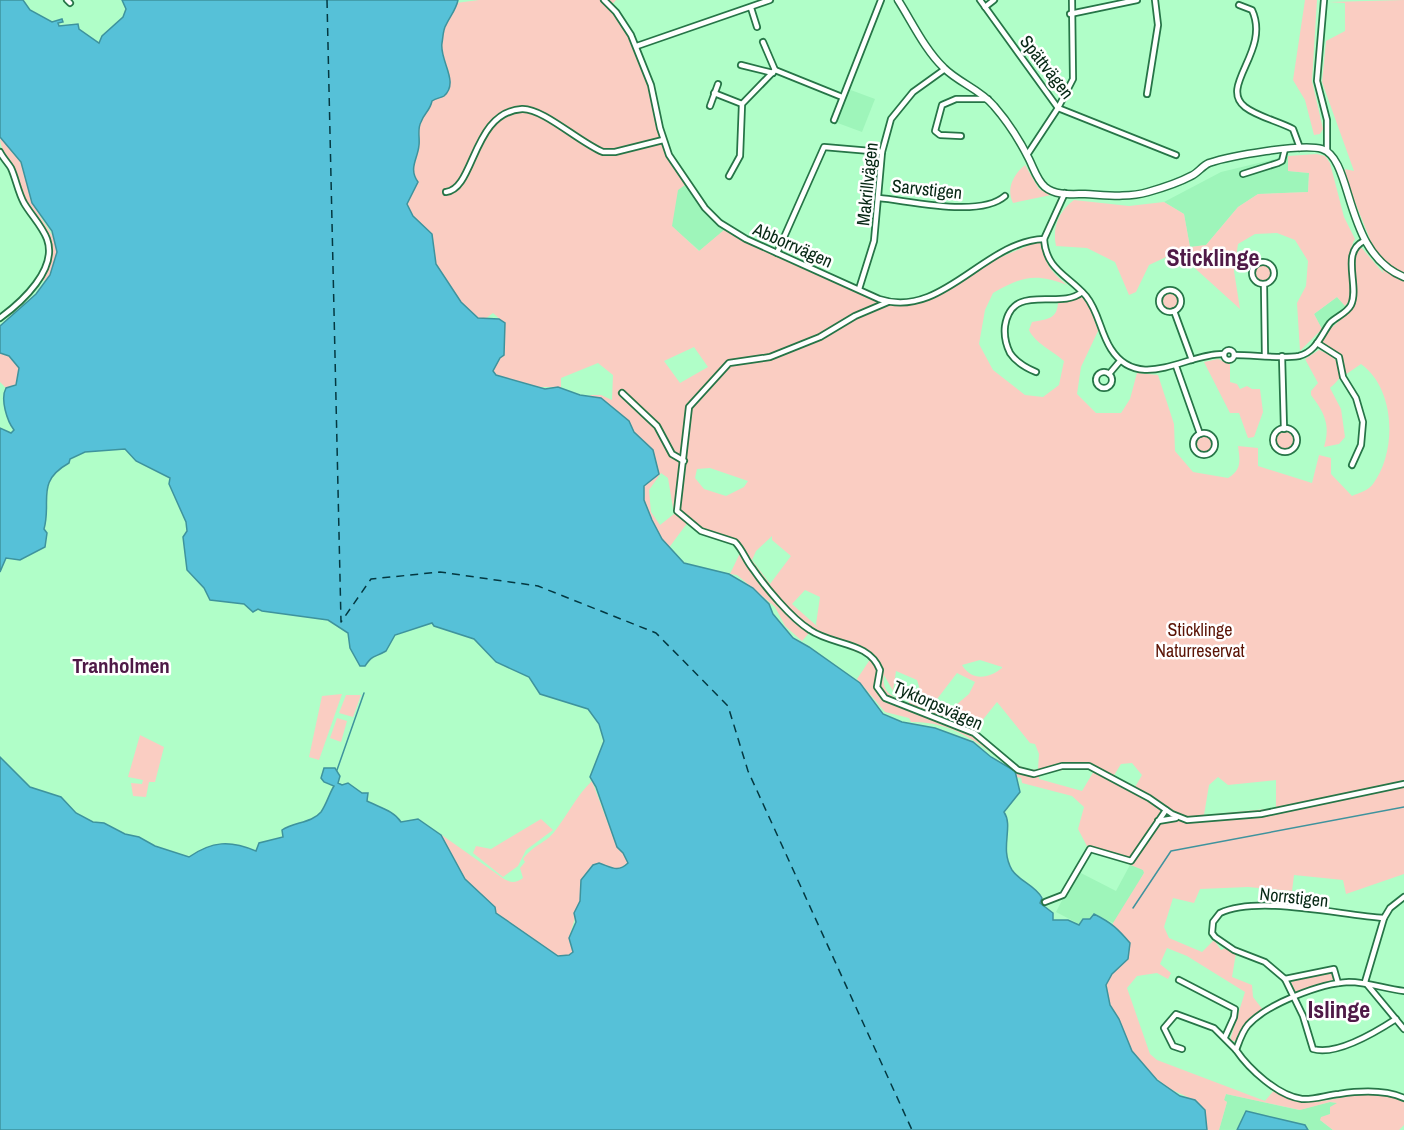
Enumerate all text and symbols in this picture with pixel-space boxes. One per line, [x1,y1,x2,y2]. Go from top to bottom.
street label: Spättvägen [1014,30,1080,104]
street label: Makrillvägen [850,141,884,227]
street label: Sarvstigen [891,173,963,205]
street label: Abborrvägen [748,216,837,274]
district label: Sticklinge [1167,241,1260,273]
park label: Sticklinge Naturreservat [1155,617,1245,663]
district label: Tranholmen [72,651,170,680]
street label: Tyktorpsvägen [889,674,987,736]
street label: Norrstigen [1258,881,1330,913]
district label: Islinge [1308,993,1370,1025]

